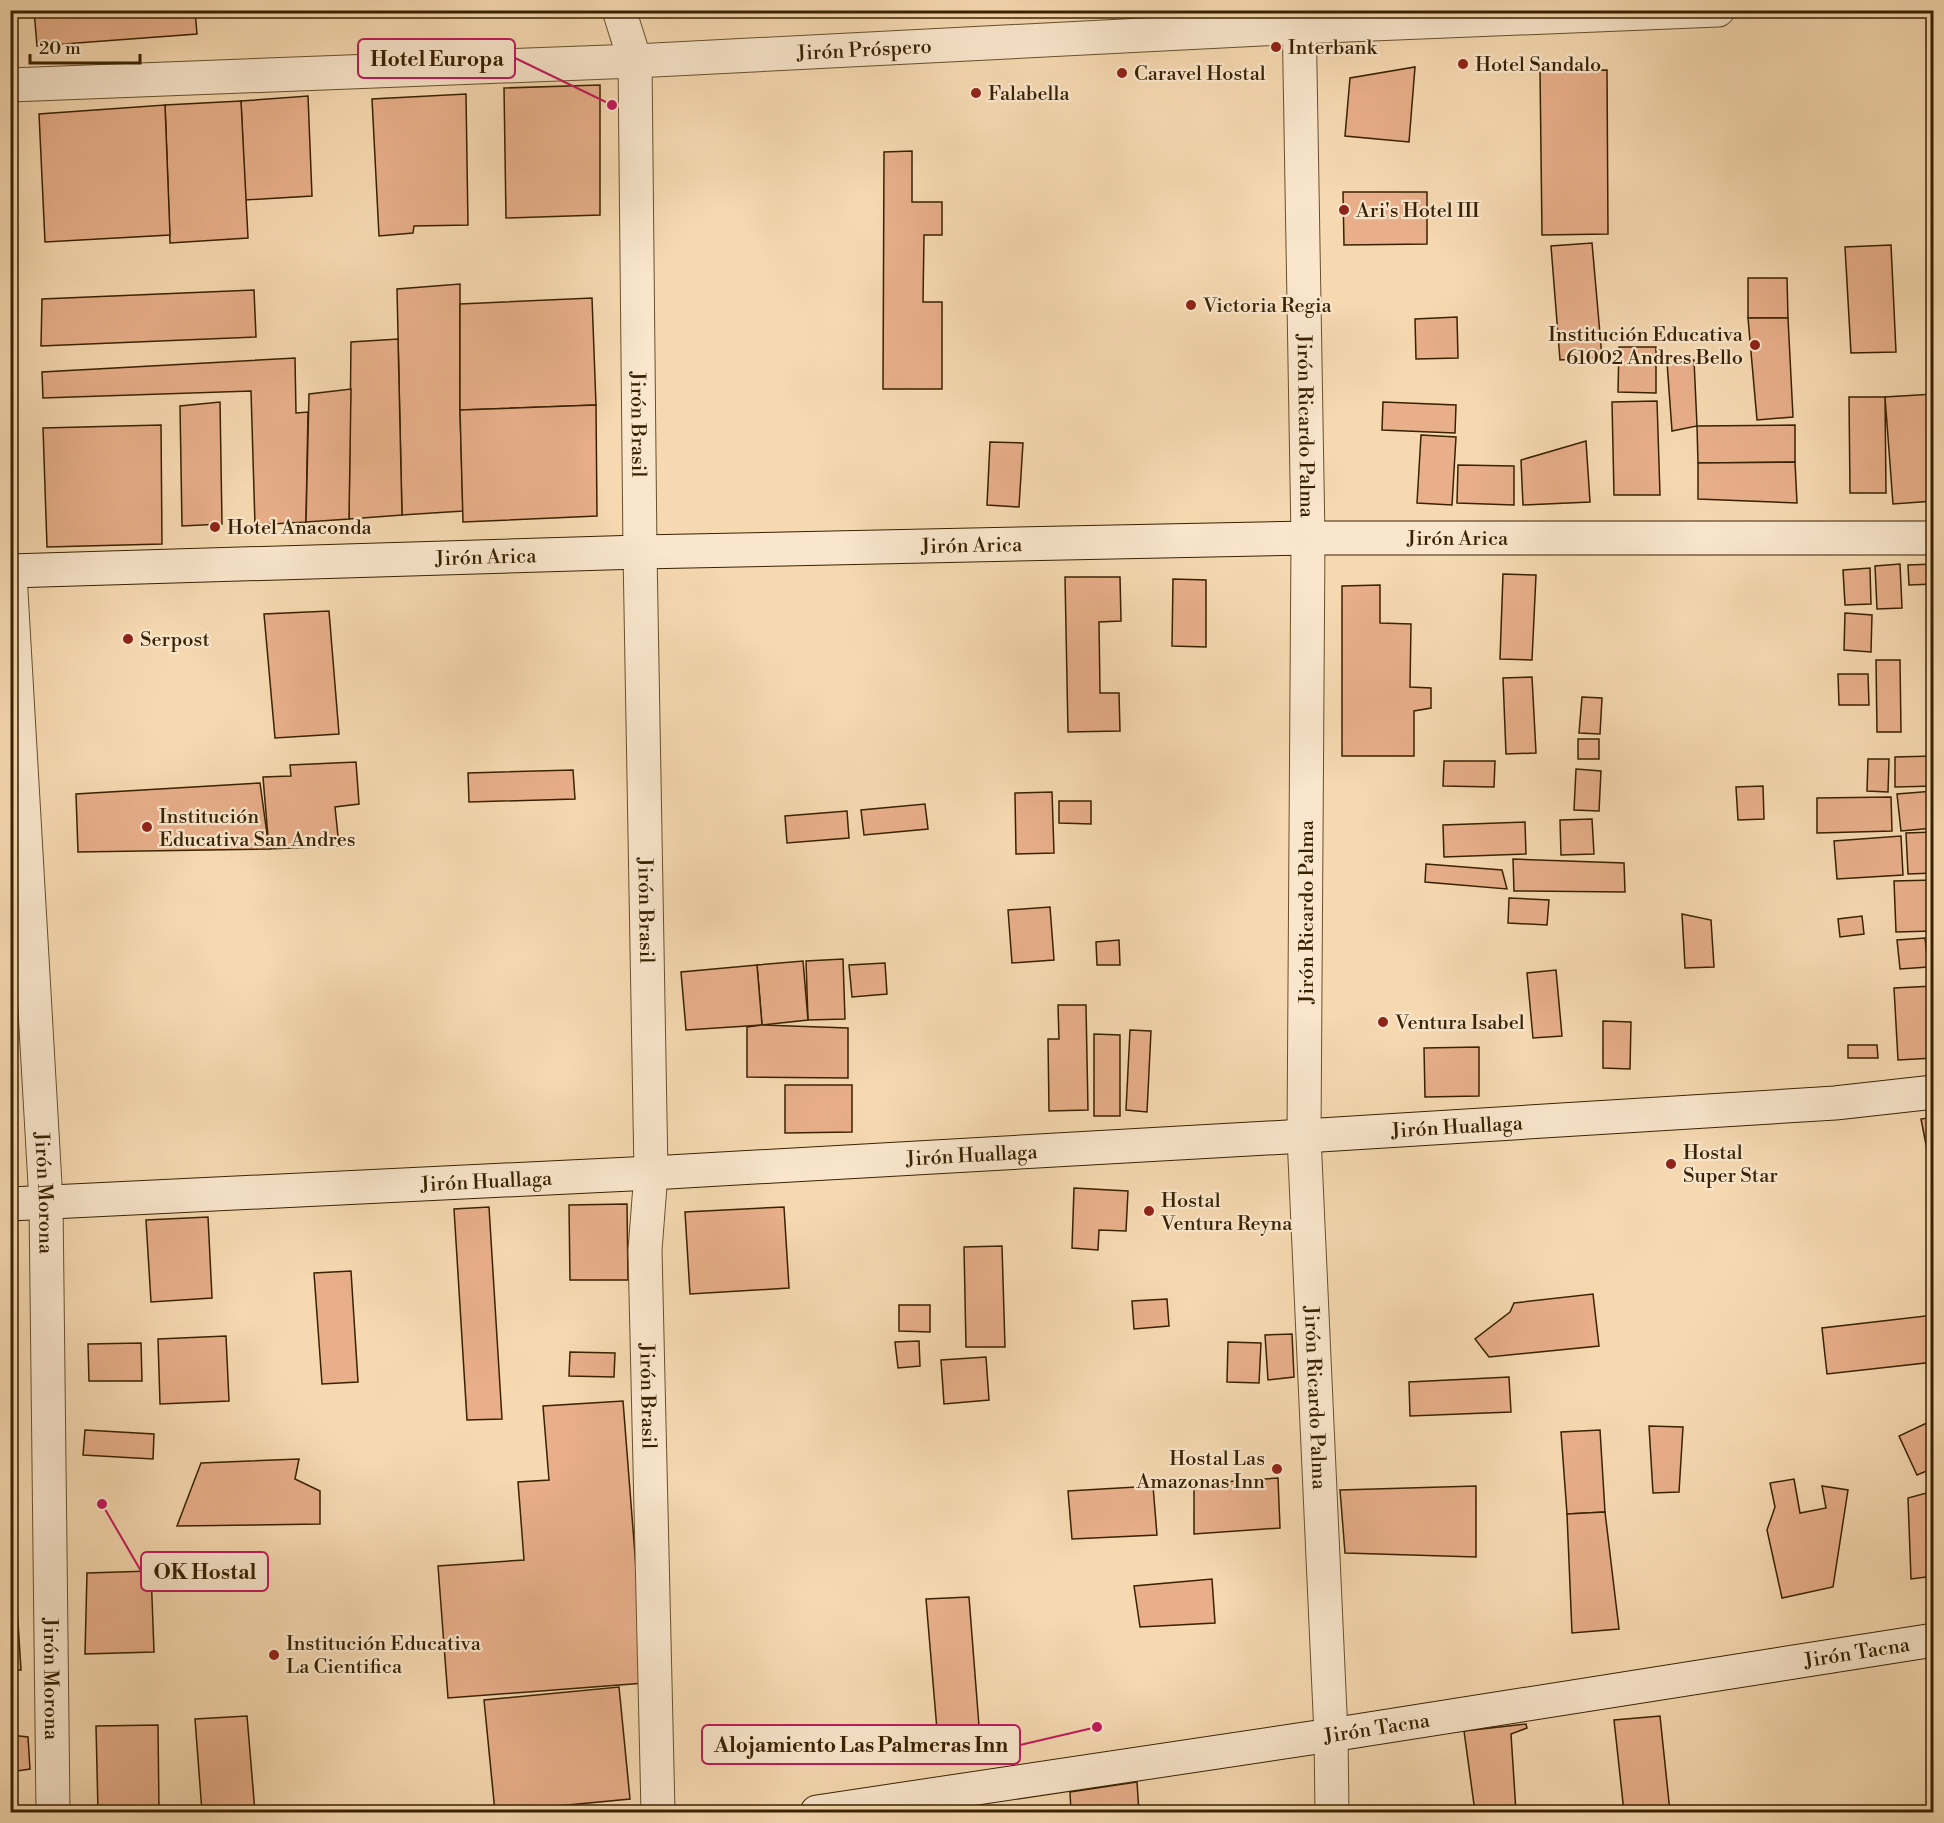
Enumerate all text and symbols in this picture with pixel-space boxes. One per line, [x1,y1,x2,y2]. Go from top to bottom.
scale bar [30,27,140,65]
street label: Jirón Próspero [795,35,932,67]
place label: Interbank [1288,36,1378,61]
text: 20 m [39,37,81,60]
callout: Hotel Europa [358,39,515,78]
marker: Interbank [1269,40,1283,54]
text: Hotel Europa [370,47,504,73]
place label: Hotel Sandalo [1475,53,1601,78]
marker: Hotel Sandalo [1456,57,1470,71]
place label: Caravel Hostal [1134,62,1266,87]
marker: Caravel Hostal [1115,66,1129,80]
place label: Falabella [988,82,1070,107]
marker: Falabella [969,86,983,100]
place label: Ari's Hotel III [1355,199,1480,224]
marker: Ari's Hotel III [1337,203,1351,217]
place label: Victoria Regia [1202,294,1333,319]
marker: Victoria Regia [1184,298,1198,312]
place label: Institución Educativa 61002 Andres Bello [1548,323,1744,371]
street label: Jirón Ricardo Palma [1291,333,1319,519]
marker: Institución Educativa 61002 Andres Bello [1748,338,1762,352]
street label: Jirón Brasil [624,371,650,478]
place label: Hotel Anaconda [227,516,373,541]
marker: Hotel Anaconda [208,520,222,534]
street label: Jirón Arica [1406,527,1509,552]
street label: Jirón Arica [920,533,1023,560]
street label: Jirón Arica [434,544,538,572]
place label: Serpost [140,628,210,653]
marker: Serpost [121,632,135,646]
place label: Institución Educativa San Andres [159,805,356,853]
street label: Jirón Ricardo Palma [1295,819,1320,1005]
marker: Institución Educativa San Andres [140,820,154,834]
street label: Jirón Brasil [631,856,658,964]
place label: Ventura Isabel [1394,1011,1525,1036]
marker: Ventura Isabel [1376,1015,1390,1029]
street label: Jirón Huallaga [1390,1111,1524,1145]
street label: Jirón Morona [28,1130,58,1255]
street label: Jirón Huallaga [904,1140,1039,1173]
place label: Hostal Super Star [1683,1141,1778,1189]
marker: Hostal Super Star [1664,1157,1678,1171]
street label: Jirón Huallaga [419,1167,554,1198]
place label: Hostal Ventura Reyna [1160,1189,1293,1237]
marker: Hostal Ventura Reyna [1142,1204,1156,1218]
street label: Jirón Ricardo Palma [1298,1304,1331,1491]
street label: Jirón Brasil [633,1342,661,1449]
place label: Hostal Las Amazonas Inn [1135,1447,1265,1495]
marker: Hostal Las Amazonas Inn [1270,1462,1284,1476]
callout: OK Hostal [141,1552,268,1591]
text: OK Hostal [154,1560,257,1586]
street label: Jirón Morona [37,1617,63,1741]
place label: Institución Educativa La Cientifica [286,1632,482,1680]
street label: Jirón Tacna [1801,1633,1913,1674]
marker: Institución Educativa La Cientifica [267,1648,281,1662]
street label: Jirón Tacna [1321,1708,1432,1750]
callout: Alojamiento Las Palmeras Inn [702,1725,1020,1764]
text: Alojamiento Las Palmeras Inn [713,1733,1008,1759]

